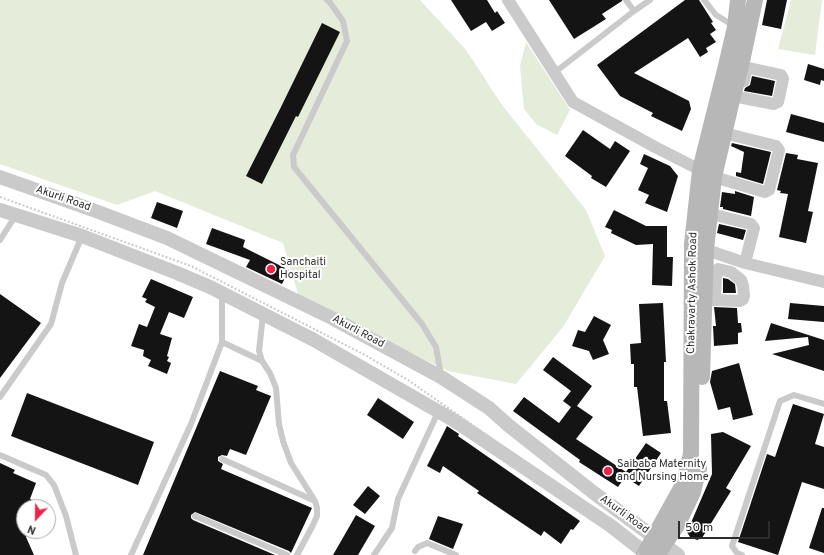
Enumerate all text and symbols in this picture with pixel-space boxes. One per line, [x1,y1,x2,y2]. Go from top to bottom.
street label: Akurli Road [34,183,92,215]
street label: Chakravarty Ashok Road [685,232,701,354]
place label: Sanchaiti Hospital [280,256,326,282]
marker: Sanchaiti Hospital [265,263,277,275]
street label: Akurli Road [330,313,386,351]
place label: Saibaba Maternity and Nursing Home [617,458,709,484]
marker: Saibaba Maternity and Nursing Home [602,465,614,477]
street label: Akurli Road [597,493,651,537]
north arrow [16,499,56,539]
scale bar [680,513,772,539]
text: 50 m [685,520,713,536]
text: N [26,521,38,537]

